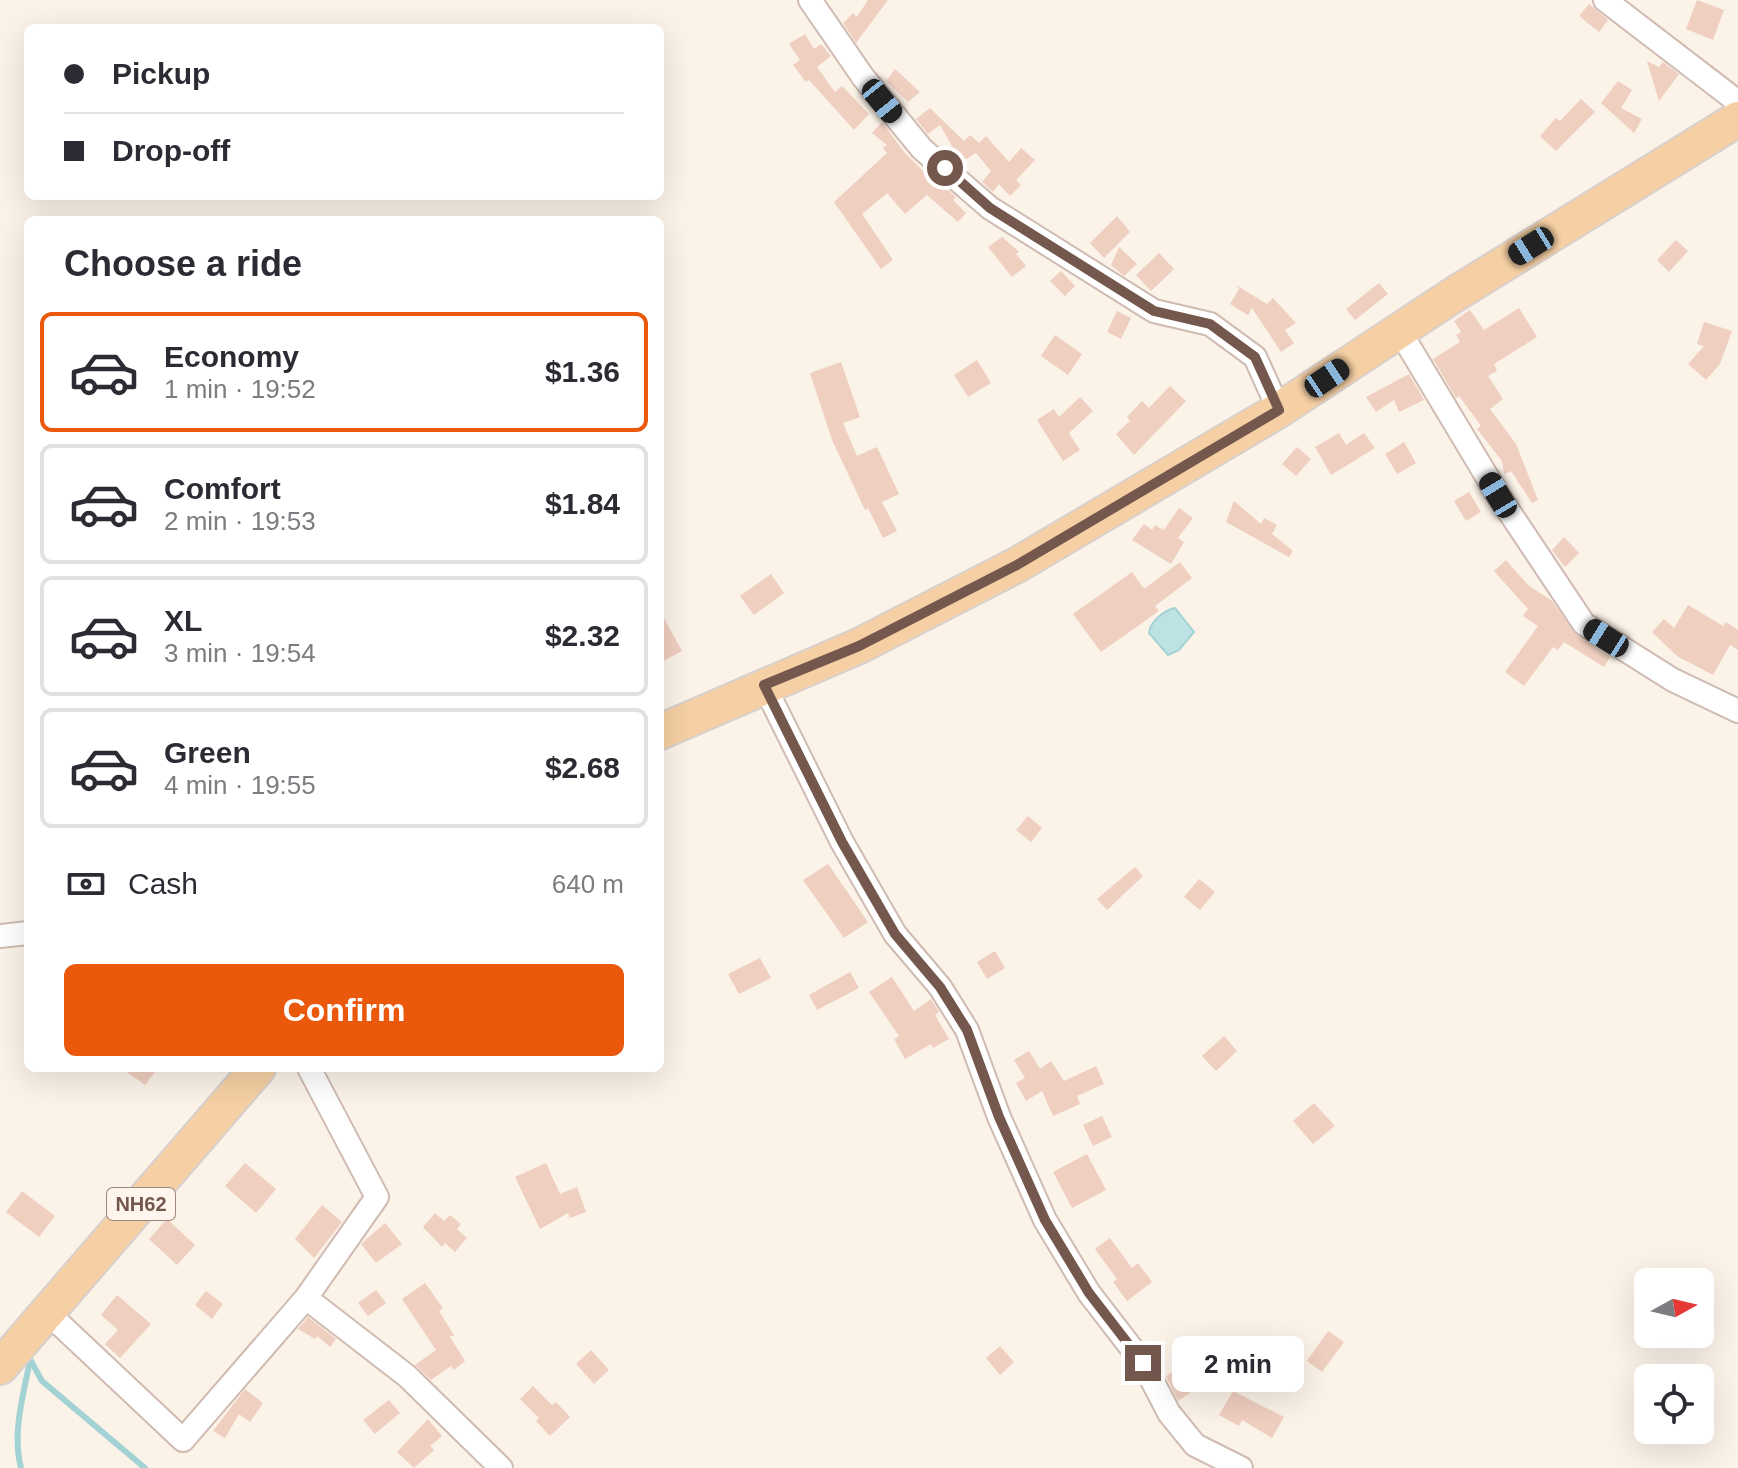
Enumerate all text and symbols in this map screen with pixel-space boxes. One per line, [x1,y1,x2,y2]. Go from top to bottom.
text: Pickup [112,57,210,90]
car [858,75,906,127]
text: Drop-off [112,134,230,167]
route start [927,150,963,186]
car [1504,223,1558,269]
text: Choose a ride [64,243,302,284]
icon: car [68,336,140,408]
text: Economy [164,340,299,373]
text: $1.36 [545,355,620,388]
car [1300,355,1354,401]
text: 1 min · 19:52 [164,374,316,404]
icon: car [68,468,140,540]
car [1475,468,1521,522]
text: Comfort [164,472,281,505]
text: $1.84 [545,487,620,520]
text: 2 min · 19:53 [164,506,316,536]
icon: car [68,600,140,672]
text: XL [164,604,202,637]
car [1579,615,1633,661]
text: $2.32 [545,619,620,652]
text: 3 min · 19:54 [164,638,316,668]
icon: car [68,732,140,804]
text: Green [164,736,251,769]
text: $2.68 [545,751,620,784]
text: 4 min · 19:55 [164,770,316,800]
icon: cash [64,862,108,906]
text: Cash [128,867,198,900]
text: 640 m [552,869,624,899]
button: Confirm [64,964,624,1056]
road number: NH62 [107,1188,175,1220]
north arrow [1634,1268,1714,1348]
map controls [1634,1268,1714,1444]
callout: 2 min [1171,1335,1303,1391]
route end [1125,1345,1161,1381]
text: 2 min [1204,1349,1272,1379]
button: locate [1634,1364,1714,1444]

